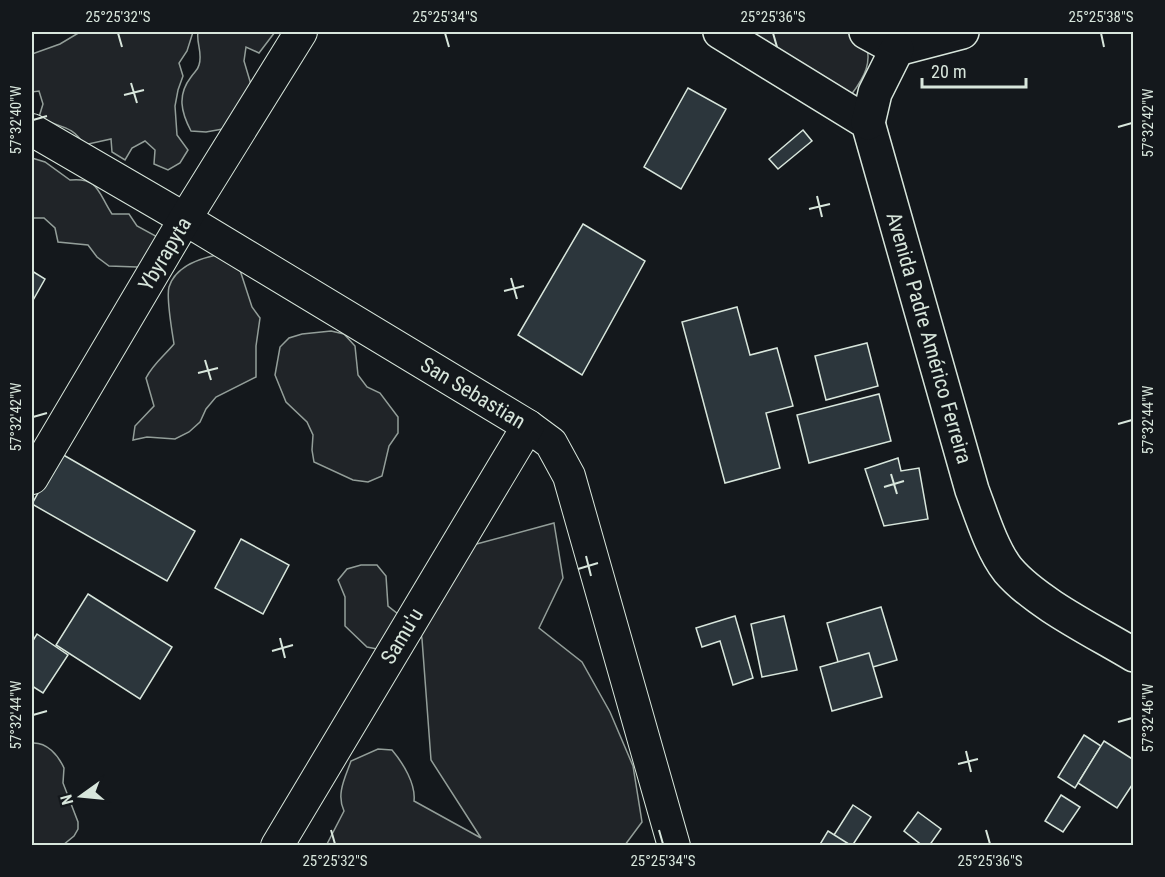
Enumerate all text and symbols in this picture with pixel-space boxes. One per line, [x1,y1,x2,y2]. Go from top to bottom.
text: 25°25'32"S [85,8,151,26]
text: 25°25'34"S [412,8,478,26]
text: 25°25'36"S [740,8,806,26]
text: 25°25'38"S [1068,8,1134,26]
scale bar [922,51,1026,89]
text: 20 m [931,61,966,82]
text: 57°32'40"W [7,85,25,154]
text: 57°32'42"W [1139,88,1157,157]
street label: Avenida Padre Américo Ferreira [882,209,976,467]
street label: Ybyrapyta [134,213,196,295]
street label: San Sebastian [416,352,530,434]
text: 57°32'42"W [7,382,25,451]
text: 57°32'44"W [1139,385,1157,454]
street label: Samu'u [376,604,428,668]
text: 57°32'44"W [7,680,25,749]
text: 57°32'46"W [1139,683,1157,752]
north arrow [51,766,111,826]
text: N [57,793,77,807]
text: 25°25'32"S [302,852,368,870]
text: 25°25'34"S [630,852,696,870]
text: 25°25'36"S [957,852,1023,870]

